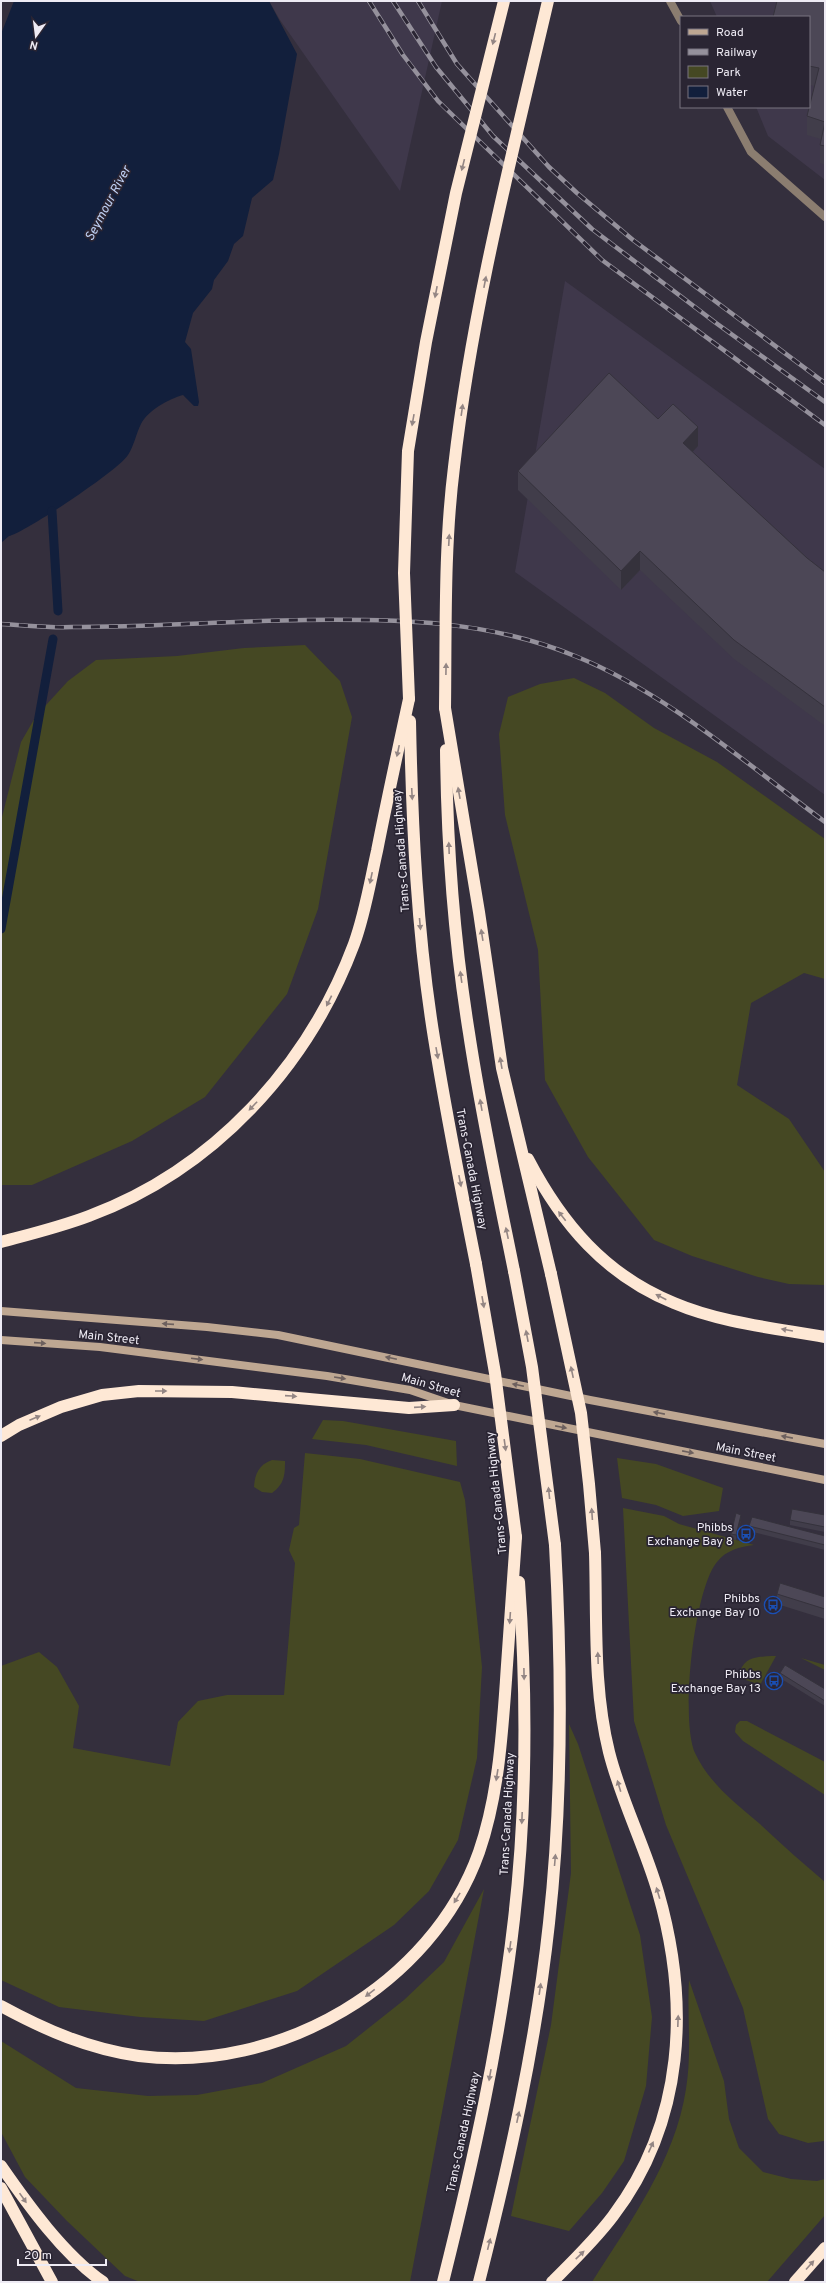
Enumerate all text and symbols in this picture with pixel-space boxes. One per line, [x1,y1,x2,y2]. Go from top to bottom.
north arrow [16,16,56,56]
legend [680,16,810,108]
text: Road [716,25,744,41]
one-way arrow [491,33,497,45]
text: N [28,37,39,52]
text: Railway [716,45,757,61]
text: Park [716,65,741,81]
text: Water [716,85,748,101]
one-way arrow [459,159,465,171]
water label: Seymour River [82,163,136,244]
one-way arrow [482,276,488,288]
one-way arrow [433,286,439,298]
one-way arrow [459,404,465,416]
one-way arrow [410,414,416,426]
one-way arrow [446,534,453,546]
one-way arrow [442,663,449,675]
one-way arrow [394,745,400,757]
one-way arrow [456,787,462,799]
one-way arrow [408,788,415,800]
street label: Trans-Canada Highway [390,789,414,913]
one-way arrow [446,841,452,854]
one-way arrow [367,872,373,885]
one-way arrow [417,918,424,930]
one-way arrow [479,929,485,941]
one-way arrow [458,971,464,983]
one-way arrow [326,995,332,1007]
one-way arrow [434,1047,440,1059]
one-way arrow [498,1057,504,1069]
one-way arrow [478,1099,484,1112]
one-way arrow [248,1101,258,1111]
street label: Trans-Canada Highway [451,1107,491,1231]
one-way arrow [457,1175,463,1187]
one-way arrow [558,1210,566,1221]
one-way arrow [503,1227,509,1239]
one-way arrow [656,1294,667,1300]
one-way arrow [480,1296,486,1308]
one-way arrow [162,1321,174,1328]
one-way arrow [780,1326,793,1332]
street label: Main Street [78,1327,140,1349]
one-way arrow [523,1330,529,1343]
one-way arrow [34,1339,46,1346]
one-way arrow [384,1354,397,1360]
one-way arrow [191,1355,203,1362]
one-way arrow [568,1366,574,1378]
street label: Main Street [399,1370,462,1402]
one-way arrow [334,1375,346,1381]
one-way arrow [511,1382,524,1388]
one-way arrow [155,1388,168,1394]
one-way arrow [285,1392,297,1399]
one-way arrow [414,1404,426,1411]
one-way arrow [653,1410,665,1416]
one-way arrow [30,1415,41,1421]
one-way arrow [554,1424,567,1430]
street label: Trans-Canada Highway [483,1431,511,1555]
one-way arrow [781,1434,793,1440]
one-way arrow [502,1438,508,1451]
street label: Main Street [714,1439,777,1467]
one-way arrow [682,1450,694,1456]
one-way arrow [546,1487,552,1499]
one-way arrow [588,1508,595,1520]
place label: Phibbs Exchange Bay 8 [647,1520,733,1550]
bus stop icon: Phibbs Exchange Bay 8 [736,1524,756,1544]
place label: Phibbs Exchange Bay 10 [669,1591,760,1621]
bus stop icon: Phibbs Exchange Bay 10 [763,1595,783,1615]
one-way arrow [507,1612,514,1624]
one-way arrow [595,1652,602,1664]
place label: Phibbs Exchange Bay 13 [671,1667,761,1697]
one-way arrow [520,1668,527,1680]
bus stop icon: Phibbs Exchange Bay 13 [764,1671,784,1691]
street label: Trans-Canada Highway [497,1752,519,1876]
one-way arrow [494,1769,500,1781]
one-way arrow [616,1780,622,1792]
one-way arrow [519,1811,525,1824]
one-way arrow [551,1854,558,1866]
one-way arrow [655,1887,661,1899]
one-way arrow [453,1892,460,1904]
one-way arrow [507,1941,513,1953]
one-way arrow [537,1983,543,1995]
one-way arrow [365,1989,376,1998]
one-way arrow [675,2014,681,2027]
one-way arrow [486,2069,492,2081]
street label: Trans-Canada Highway [443,2070,485,2194]
one-way arrow [515,2111,521,2124]
one-way arrow [648,2142,654,2153]
one-way arrow [19,2193,27,2204]
one-way arrow [486,2238,492,2250]
scale bar [18,2241,106,2267]
text: 20 m [24,2248,52,2264]
one-way arrow [575,2250,585,2260]
one-way arrow [805,2260,815,2270]

